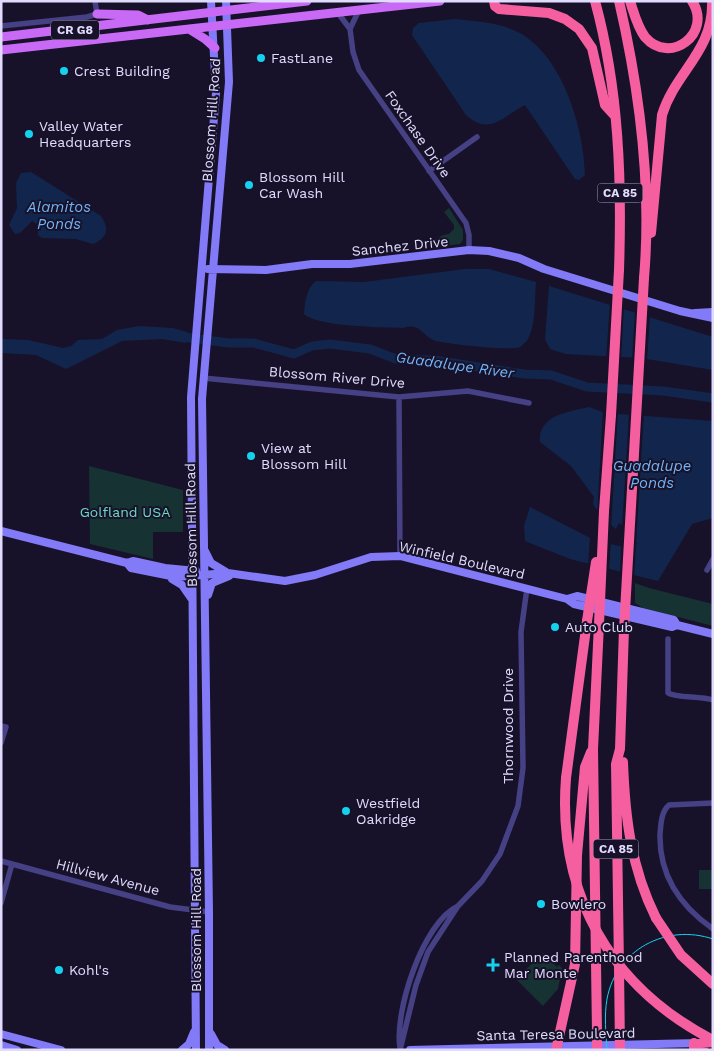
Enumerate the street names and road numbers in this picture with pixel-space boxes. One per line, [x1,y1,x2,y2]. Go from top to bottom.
road number: CR G8 [51,20,99,40]
street label: Blossom Hill Road [199,58,223,182]
street label: Foxchase Drive [382,87,454,181]
road number: CA 85 [598,184,642,202]
street label: Sanchez Drive [351,233,449,259]
street label: Blossom River Drive [268,363,406,391]
street label: Blossom Hill Road [182,463,200,587]
street label: Winfield Boulevard [398,538,526,582]
street label: Thornwood Drive [500,668,516,784]
road number: CA 85 [594,840,638,859]
street label: Hillview Avenue [55,856,161,898]
street label: Blossom Hill Road [188,868,204,992]
street label: Santa Teresa Boulevard [476,1025,636,1043]

